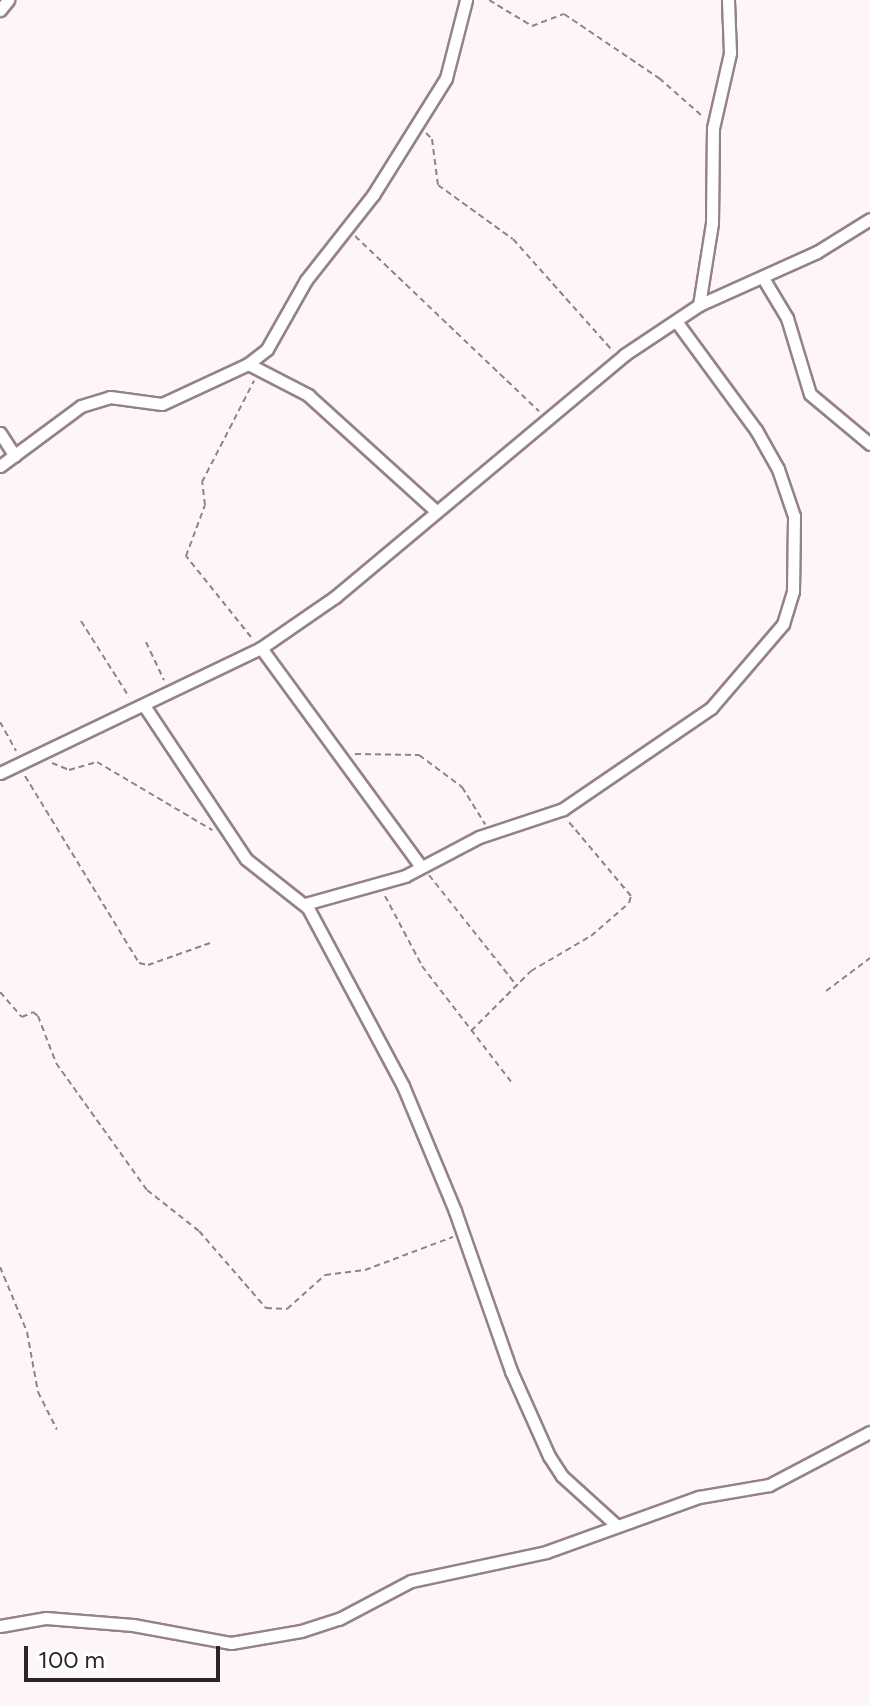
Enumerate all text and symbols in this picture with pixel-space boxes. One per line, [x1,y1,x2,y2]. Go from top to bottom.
scale bar [28,1630,224,1680]
text: 100 m [38,1645,105,1674]

